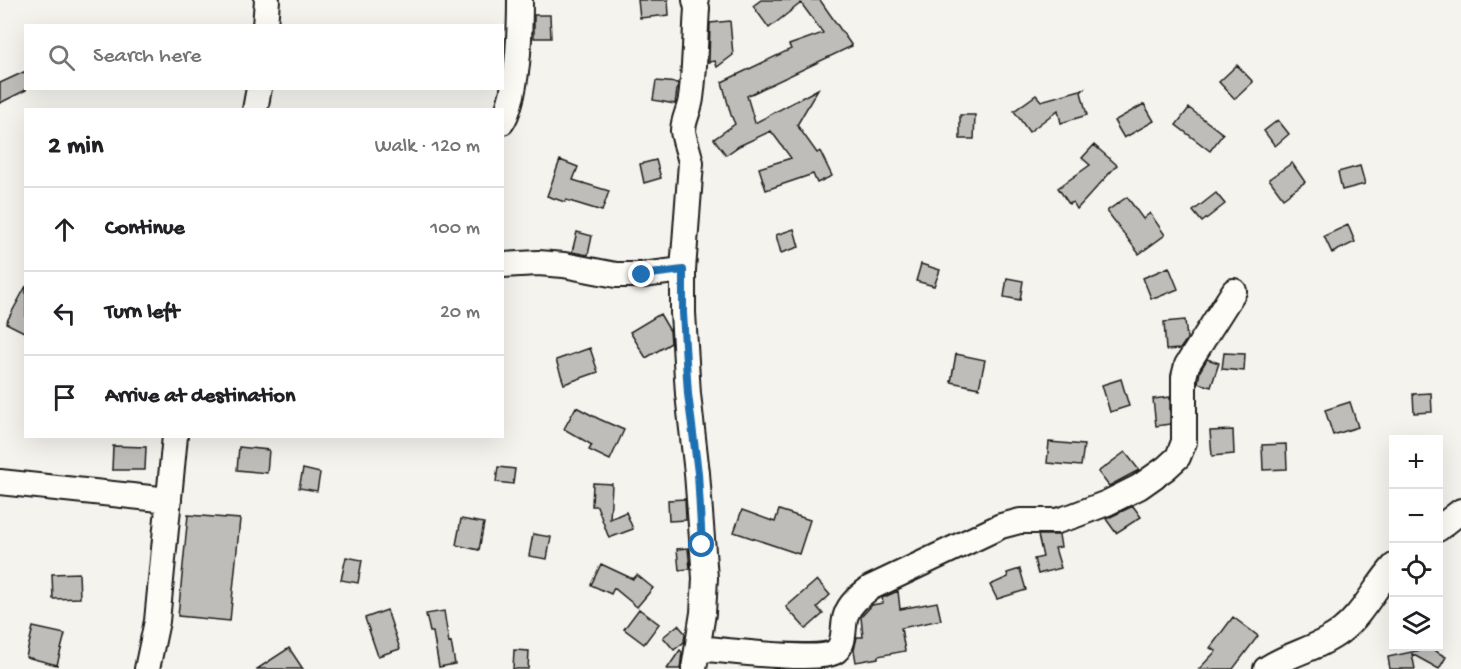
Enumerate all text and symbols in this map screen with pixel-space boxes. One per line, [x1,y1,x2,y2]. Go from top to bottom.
search box [24,24,504,90]
icon: search [45,41,78,74]
text: Search here [93,44,201,70]
text: 2 min [48,132,103,163]
text: Walk · 120 m [375,136,480,159]
icon: ahead [48,213,81,246]
text: Continue [105,216,185,242]
text: 100 m [430,218,480,241]
route end [628,261,654,287]
icon: left [48,297,81,330]
text: Turn left [105,300,179,326]
text: 20 m [440,302,480,325]
icon: arrive [48,381,81,414]
text: Arrive at destination [105,384,295,410]
map controls [1389,435,1443,651]
button: + [1389,435,1443,489]
button: − [1389,489,1443,543]
route start [688,531,714,557]
button: locate [1389,543,1443,597]
button: layers [1389,597,1443,651]

